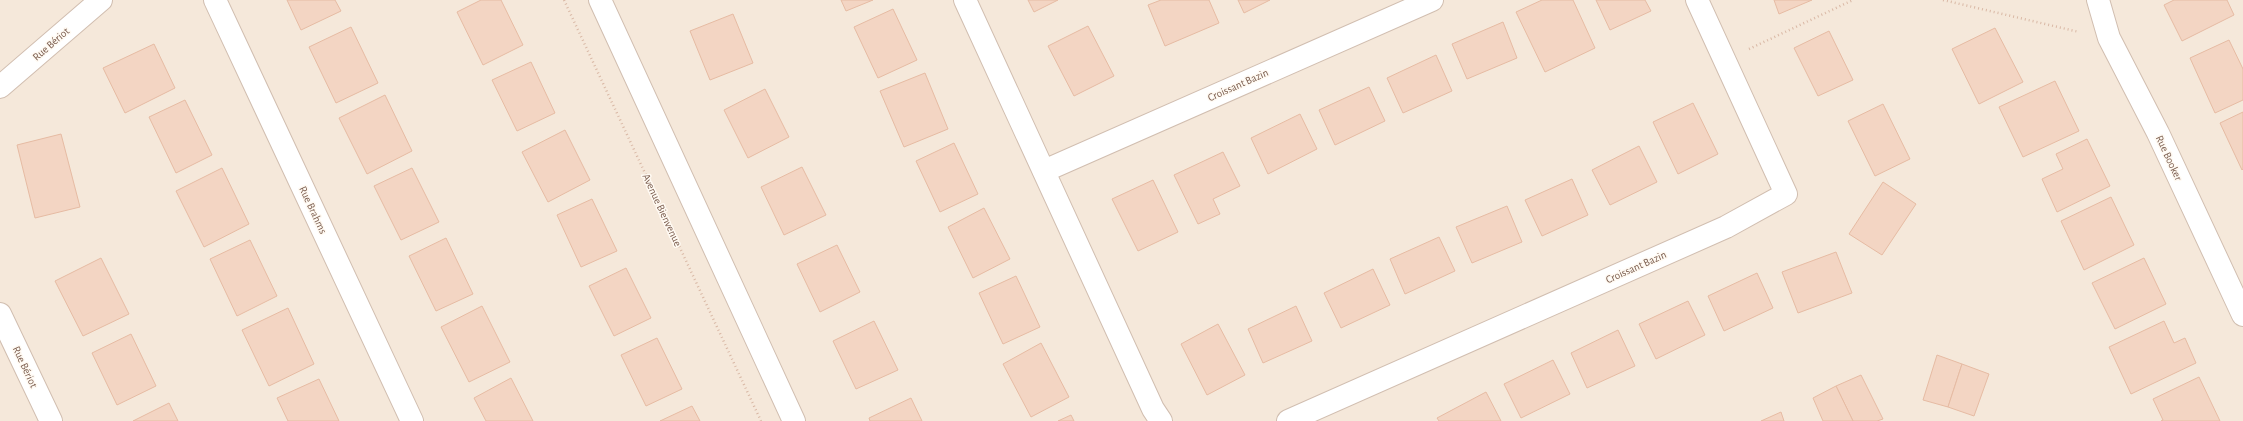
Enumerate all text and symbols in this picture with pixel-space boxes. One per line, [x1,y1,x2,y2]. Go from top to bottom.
street label: Rue Bériot [31,25,72,63]
street label: Croissant Bazin [1206,67,1270,103]
street label: Rue Booker [2154,134,2184,183]
street label: Avenue Bienvenue [640,172,684,248]
street label: Rue Brahms [297,184,329,236]
street label: Croissant Bazin [1604,249,1668,285]
street label: Rue Bériot [11,345,40,390]

